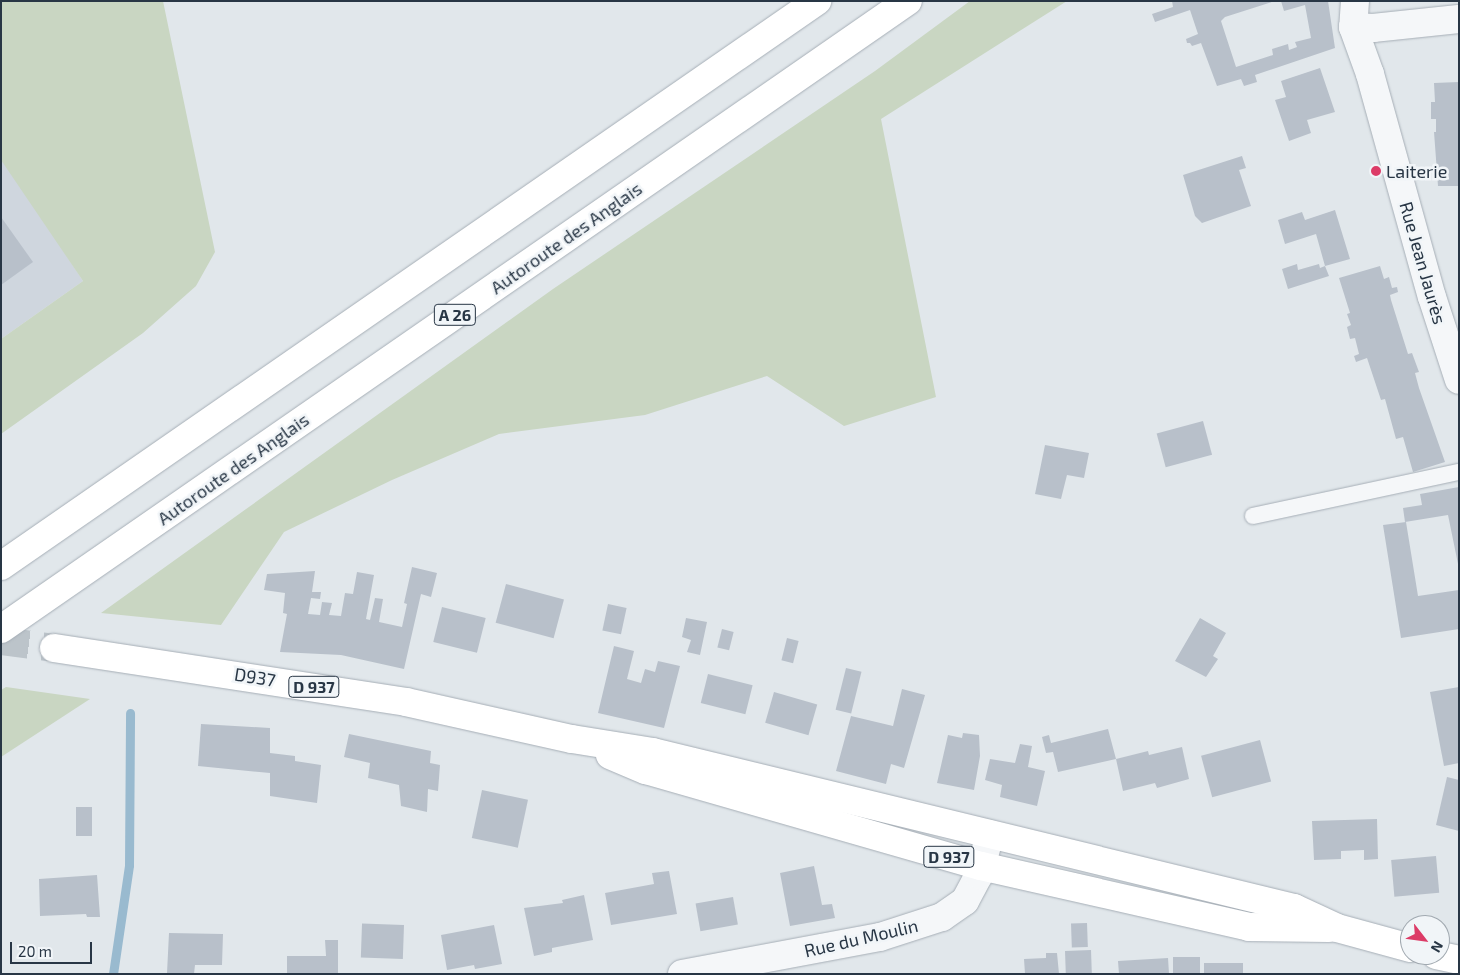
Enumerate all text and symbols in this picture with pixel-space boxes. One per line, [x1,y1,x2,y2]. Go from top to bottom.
place label: Laiterie [1386,160,1447,182]
marker: Laiterie [1370,165,1382,177]
street label: Autoroute des Anglais [486,177,646,299]
street label: Rue Jean Jaurès [1395,199,1451,327]
road number: A 26 [432,302,478,328]
street label: Autoroute des Anglais [153,408,313,530]
street label: D937 [233,663,277,691]
road number: D 937 [288,674,340,700]
road number: D 937 [923,844,975,870]
street label: Rue du Moulin [802,914,920,962]
north arrow [1400,915,1450,965]
scale bar [12,932,95,964]
text: N [1428,939,1447,956]
text: 20 m [18,942,52,960]

